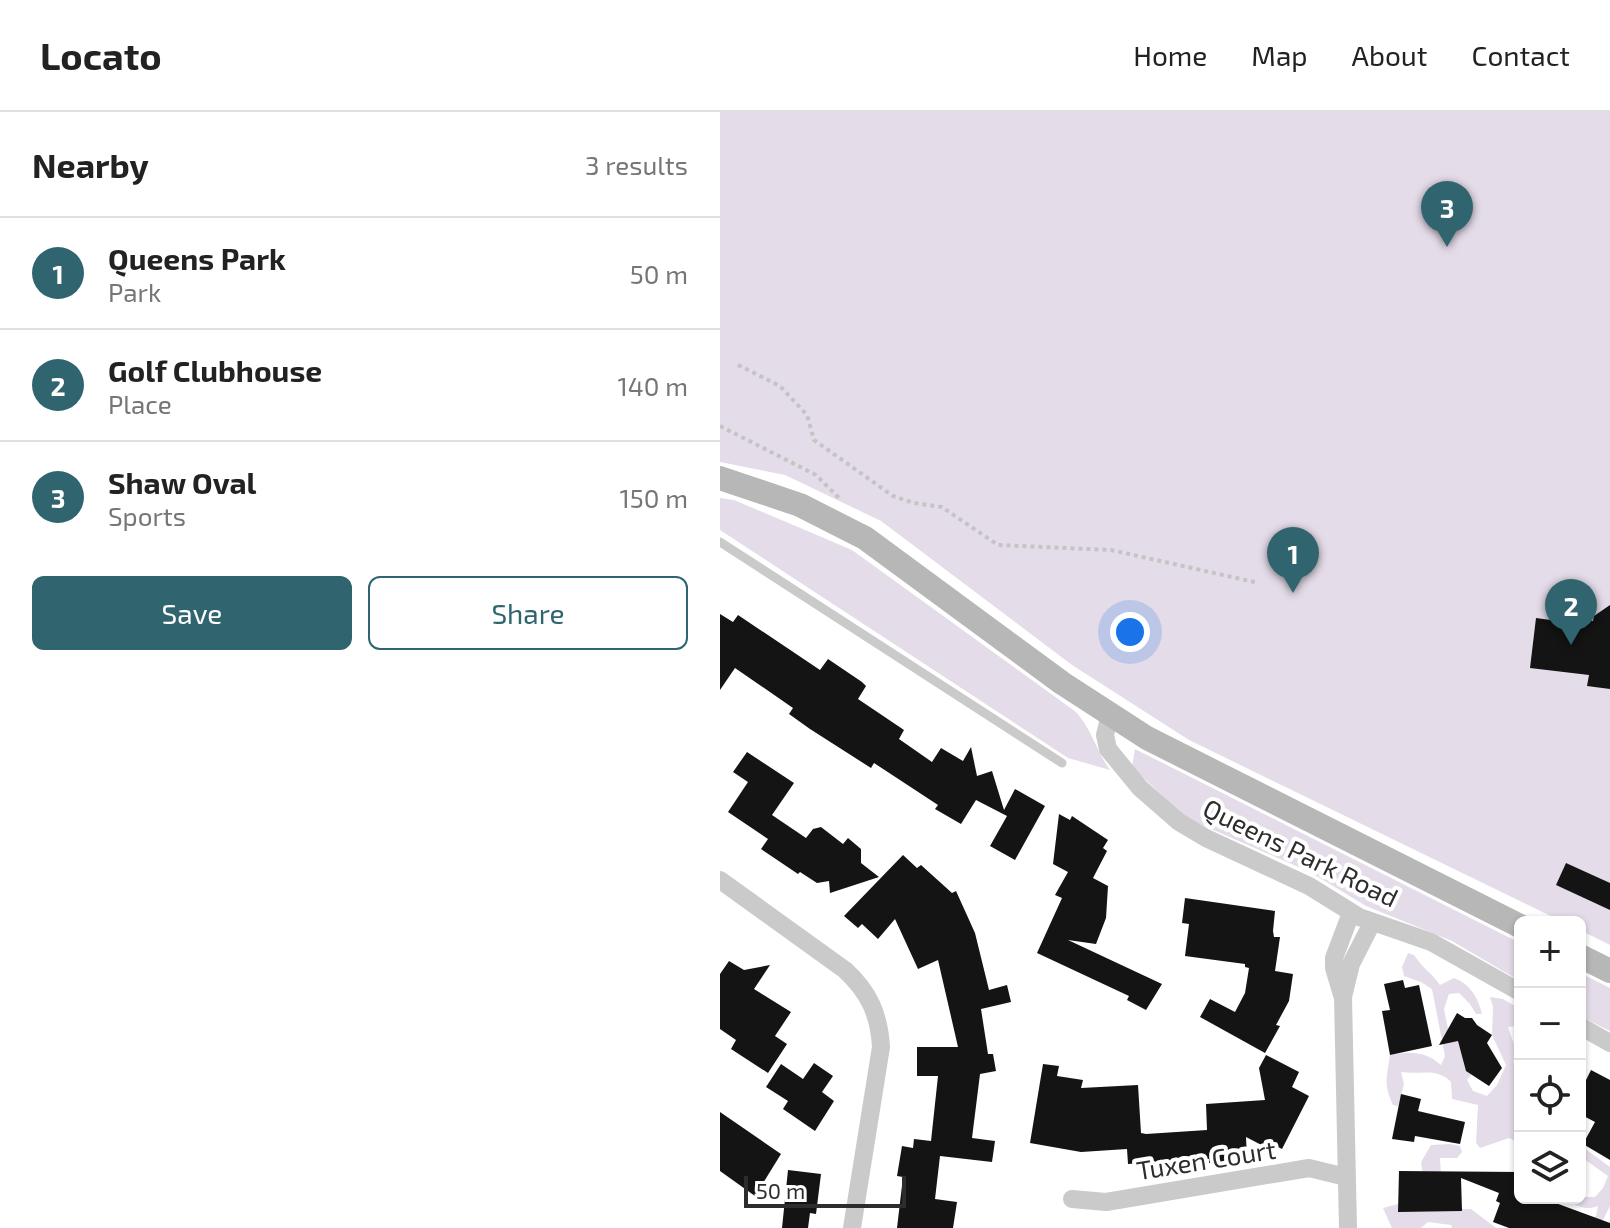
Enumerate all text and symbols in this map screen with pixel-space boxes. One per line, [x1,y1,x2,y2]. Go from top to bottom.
text: Locato [40,32,162,78]
text: Home [1133,38,1207,72]
text: Map [1251,38,1308,72]
text: About [1352,38,1427,72]
text: Contact [1471,38,1570,72]
text: Nearby [32,144,149,185]
text: 3 results [585,149,688,180]
pin: 3 [1421,181,1473,247]
text: Queens Park [108,240,286,276]
text: 1 [52,258,64,289]
text: 50 m [630,258,688,289]
text: Park [108,276,161,307]
text: Golf Clubhouse [108,352,322,388]
text: 2 [50,370,66,401]
text: 140 m [617,370,688,401]
text: Place [108,388,172,419]
text: Shaw Oval [108,464,256,500]
text: 3 [51,482,65,513]
text: 150 m [619,482,688,513]
text: Sports [108,500,186,531]
pin: 1 [1267,527,1319,593]
button: Save [32,576,352,650]
button: Share [368,576,688,650]
pin: 2 [1545,579,1597,645]
your location [1110,612,1150,652]
street label: Queens Park Road [1199,791,1403,913]
map controls [1514,916,1586,1204]
button: + [1514,916,1586,988]
button: − [1514,988,1586,1060]
button: locate [1514,1060,1586,1132]
button: layers [1514,1132,1586,1204]
street label: Tuxen Court [1134,1133,1278,1185]
scale bar [744,1172,906,1208]
text: 50 m [756,1177,805,1203]

